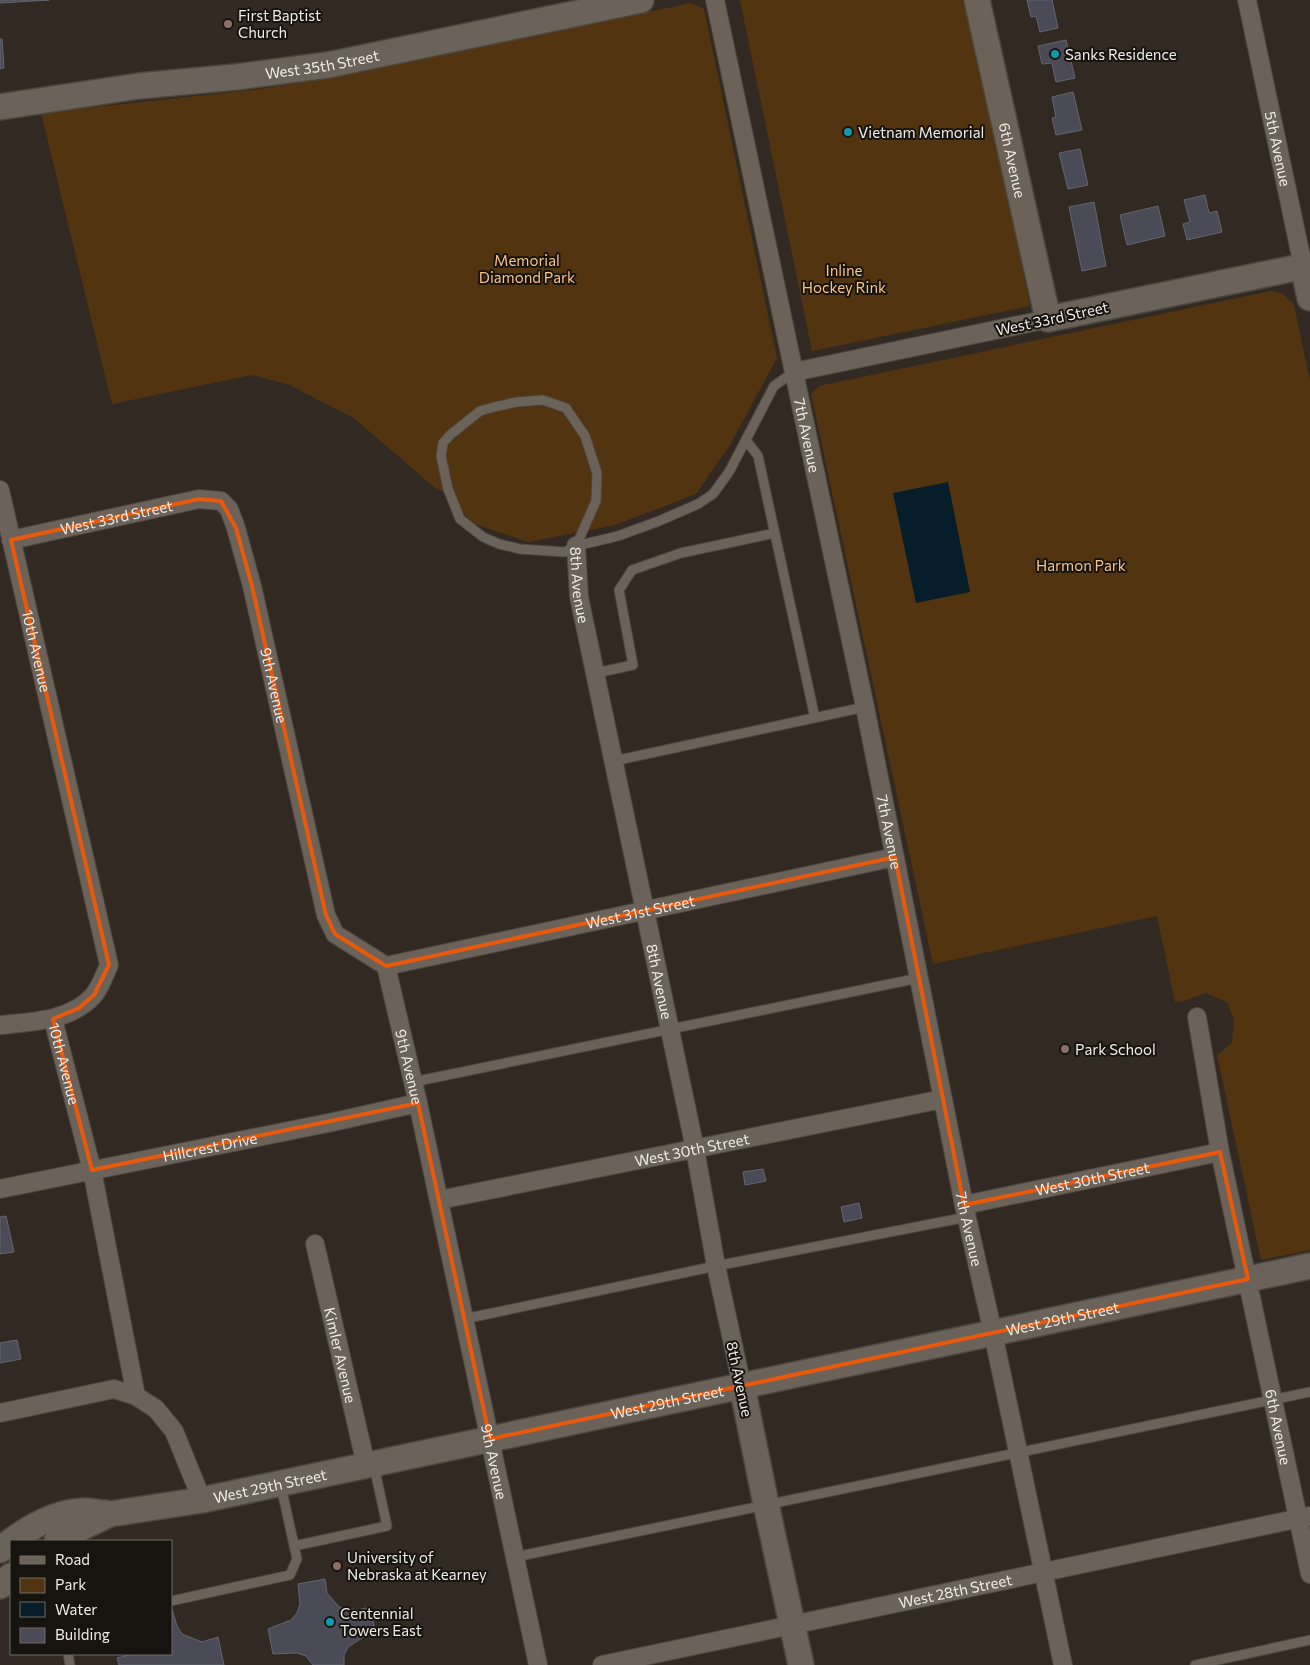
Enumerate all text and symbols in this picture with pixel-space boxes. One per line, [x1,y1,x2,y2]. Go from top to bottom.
place label: First Baptist Church [238,6,321,41]
marker: First Baptist Church [222,18,234,30]
place label: Sanks Residence [1065,45,1177,63]
street label: West 35th Street [264,46,381,82]
marker: Sanks Residence [1049,48,1061,60]
street label: 5th Avenue [1262,110,1295,188]
street label: 6th Avenue [996,121,1030,200]
place label: Vietnam Memorial [858,123,984,141]
marker: Vietnam Memorial [842,126,854,138]
park label: Memorial Diamond Park [479,251,575,286]
park label: Inline Hockey Rink [802,261,886,296]
street label: West 33rd Street [994,297,1110,339]
street label: 7th Avenue [791,396,824,474]
street label: West 33rd Street [59,496,175,538]
street label: 8th Avenue [567,546,593,625]
park label: Harmon Park [1036,556,1126,574]
street label: 10th Avenue [19,608,55,694]
street label: 9th Avenue [257,646,292,725]
street label: 7th Avenue [874,793,906,871]
street label: West 31st Street [584,891,697,932]
street label: 8th Avenue [643,942,677,1021]
street label: 10th Avenue [45,1021,84,1106]
street label: 9th Avenue [392,1027,427,1106]
place label: Park School [1075,1040,1156,1058]
marker: Park School [1059,1043,1071,1055]
street label: Hillcrest Drive [161,1128,259,1165]
street label: West 30th Street [633,1129,751,1170]
street label: West 30th Street [1033,1158,1151,1199]
street label: 7th Avenue [953,1190,987,1268]
street label: West 29th Street [1004,1298,1121,1339]
street label: Kimler Avenue [321,1305,360,1405]
street label: 8th Avenue [723,1340,757,1418]
street label: West 29th Street [609,1381,725,1423]
street label: 6th Avenue [1262,1387,1295,1466]
street label: 9th Avenue [478,1422,511,1501]
street label: West 29th Street [212,1465,328,1506]
legend [10,1540,172,1655]
place label: University of Nebraska at Kearney [347,1548,487,1583]
text: Road [55,1550,90,1568]
marker: University of Nebraska at Kearney [331,1560,343,1572]
street label: West 28th Street [897,1570,1014,1611]
text: Park [55,1575,86,1593]
text: Water [55,1600,97,1618]
place label: Centennial Towers East [340,1604,422,1639]
marker: Centennial Towers East [324,1616,336,1628]
text: Building [55,1625,110,1643]

